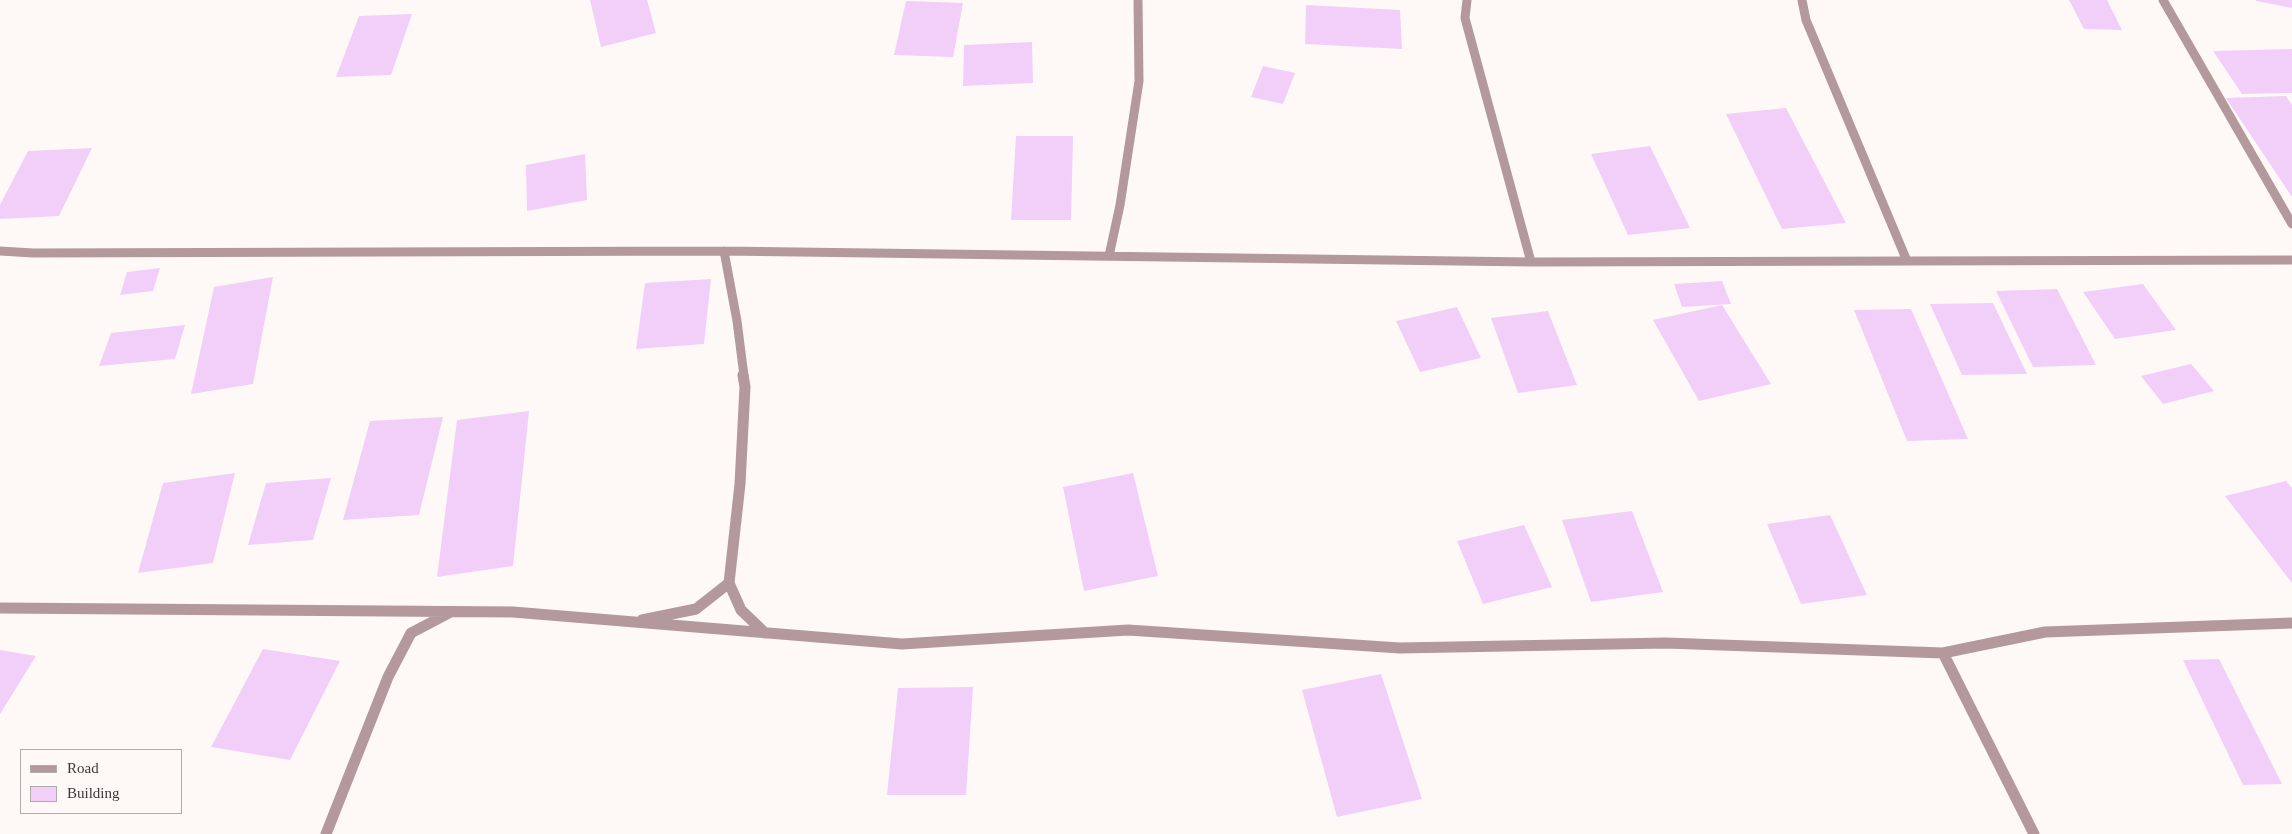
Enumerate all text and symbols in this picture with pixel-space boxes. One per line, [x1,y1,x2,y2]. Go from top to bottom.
legend [20,749,182,814]
text: Road [67,760,99,776]
text: Building [67,785,120,801]

